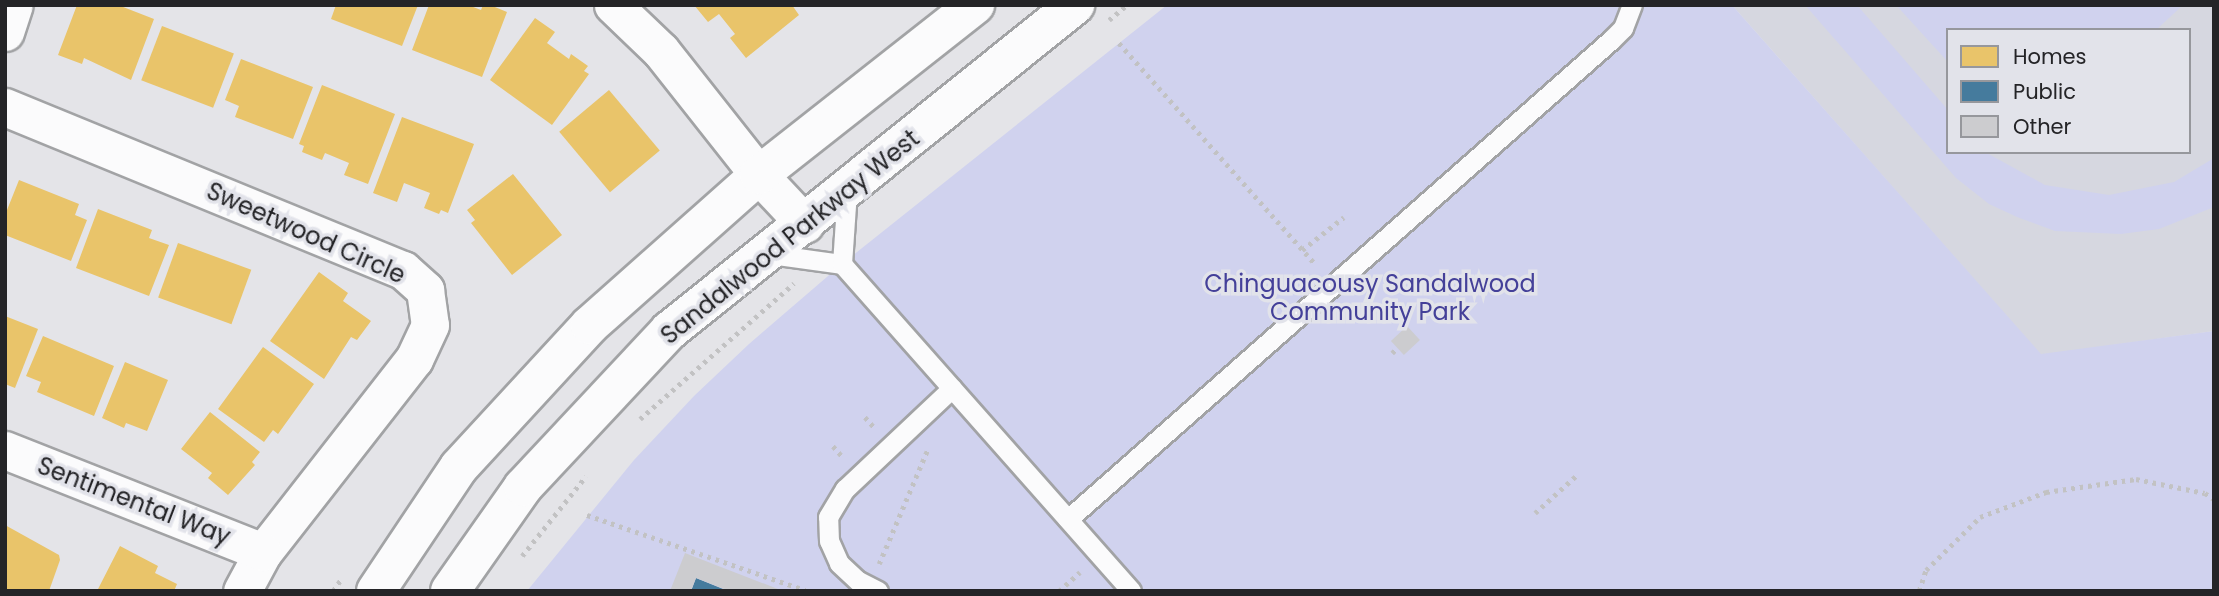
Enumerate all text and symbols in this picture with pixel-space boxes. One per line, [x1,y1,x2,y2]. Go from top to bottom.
legend [1946,28,2191,154]
text: Homes [2013,42,2087,71]
text: Public [2013,77,2076,106]
text: Other [2013,112,2071,141]
street label: Sandalwood Parkway West [655,124,925,350]
street label: Sweetwood Circle [202,176,410,290]
park label: Chinguacousy Sandalwood Community Park [1204,270,1536,326]
street label: Sentimental Way [33,451,235,551]

